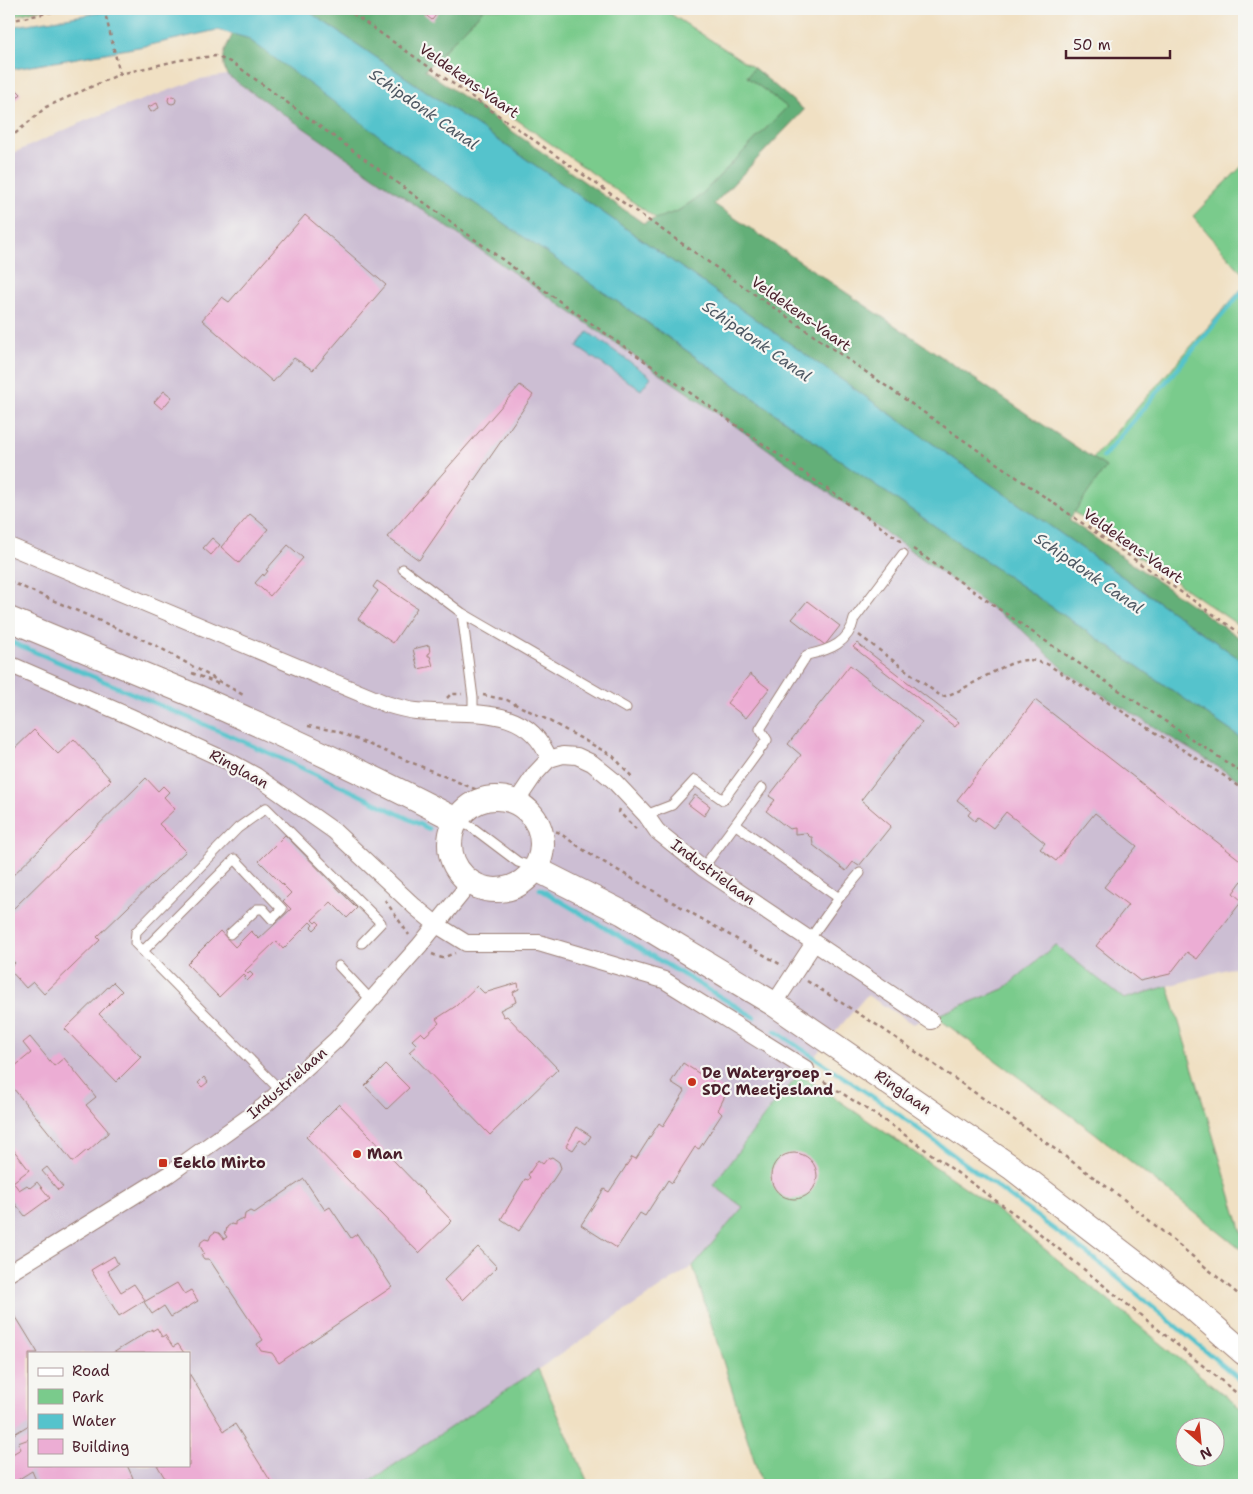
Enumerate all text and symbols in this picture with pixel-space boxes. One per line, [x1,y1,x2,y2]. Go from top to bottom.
scale bar [1066,28,1169,60]
text: 50 m [1073,35,1111,55]
street label: Veldekens-Vaart [415,39,523,123]
water label: Schipdonk Canal [365,64,483,154]
street label: Veldekens-Vaart [747,272,855,356]
water label: Schipdonk Canal [698,296,816,386]
street label: Veldekens-Vaart [1079,504,1187,588]
water label: Schipdonk Canal [1030,528,1148,618]
street label: Ringlaan [206,745,272,793]
street label: Industrielaan [667,835,759,909]
street label: Industrielaan [243,1043,331,1123]
place label: De Watergroep - SDC Meetjesland [702,1063,833,1100]
street label: Ringlaan [871,1065,935,1119]
marker: De Watergroep - SDC Meetjesland [686,1076,698,1088]
place label: Man [367,1144,403,1164]
marker: Man [351,1148,363,1160]
place label: Eeklo Mirto [173,1153,266,1173]
marker: Eeklo Mirto [157,1157,169,1169]
legend [28,1352,190,1466]
text: Road [72,1361,110,1381]
text: Park [72,1387,104,1407]
text: Water [72,1411,116,1431]
north arrow [1176,1416,1226,1466]
text: Building [72,1437,129,1457]
text: N [1197,1443,1215,1464]

